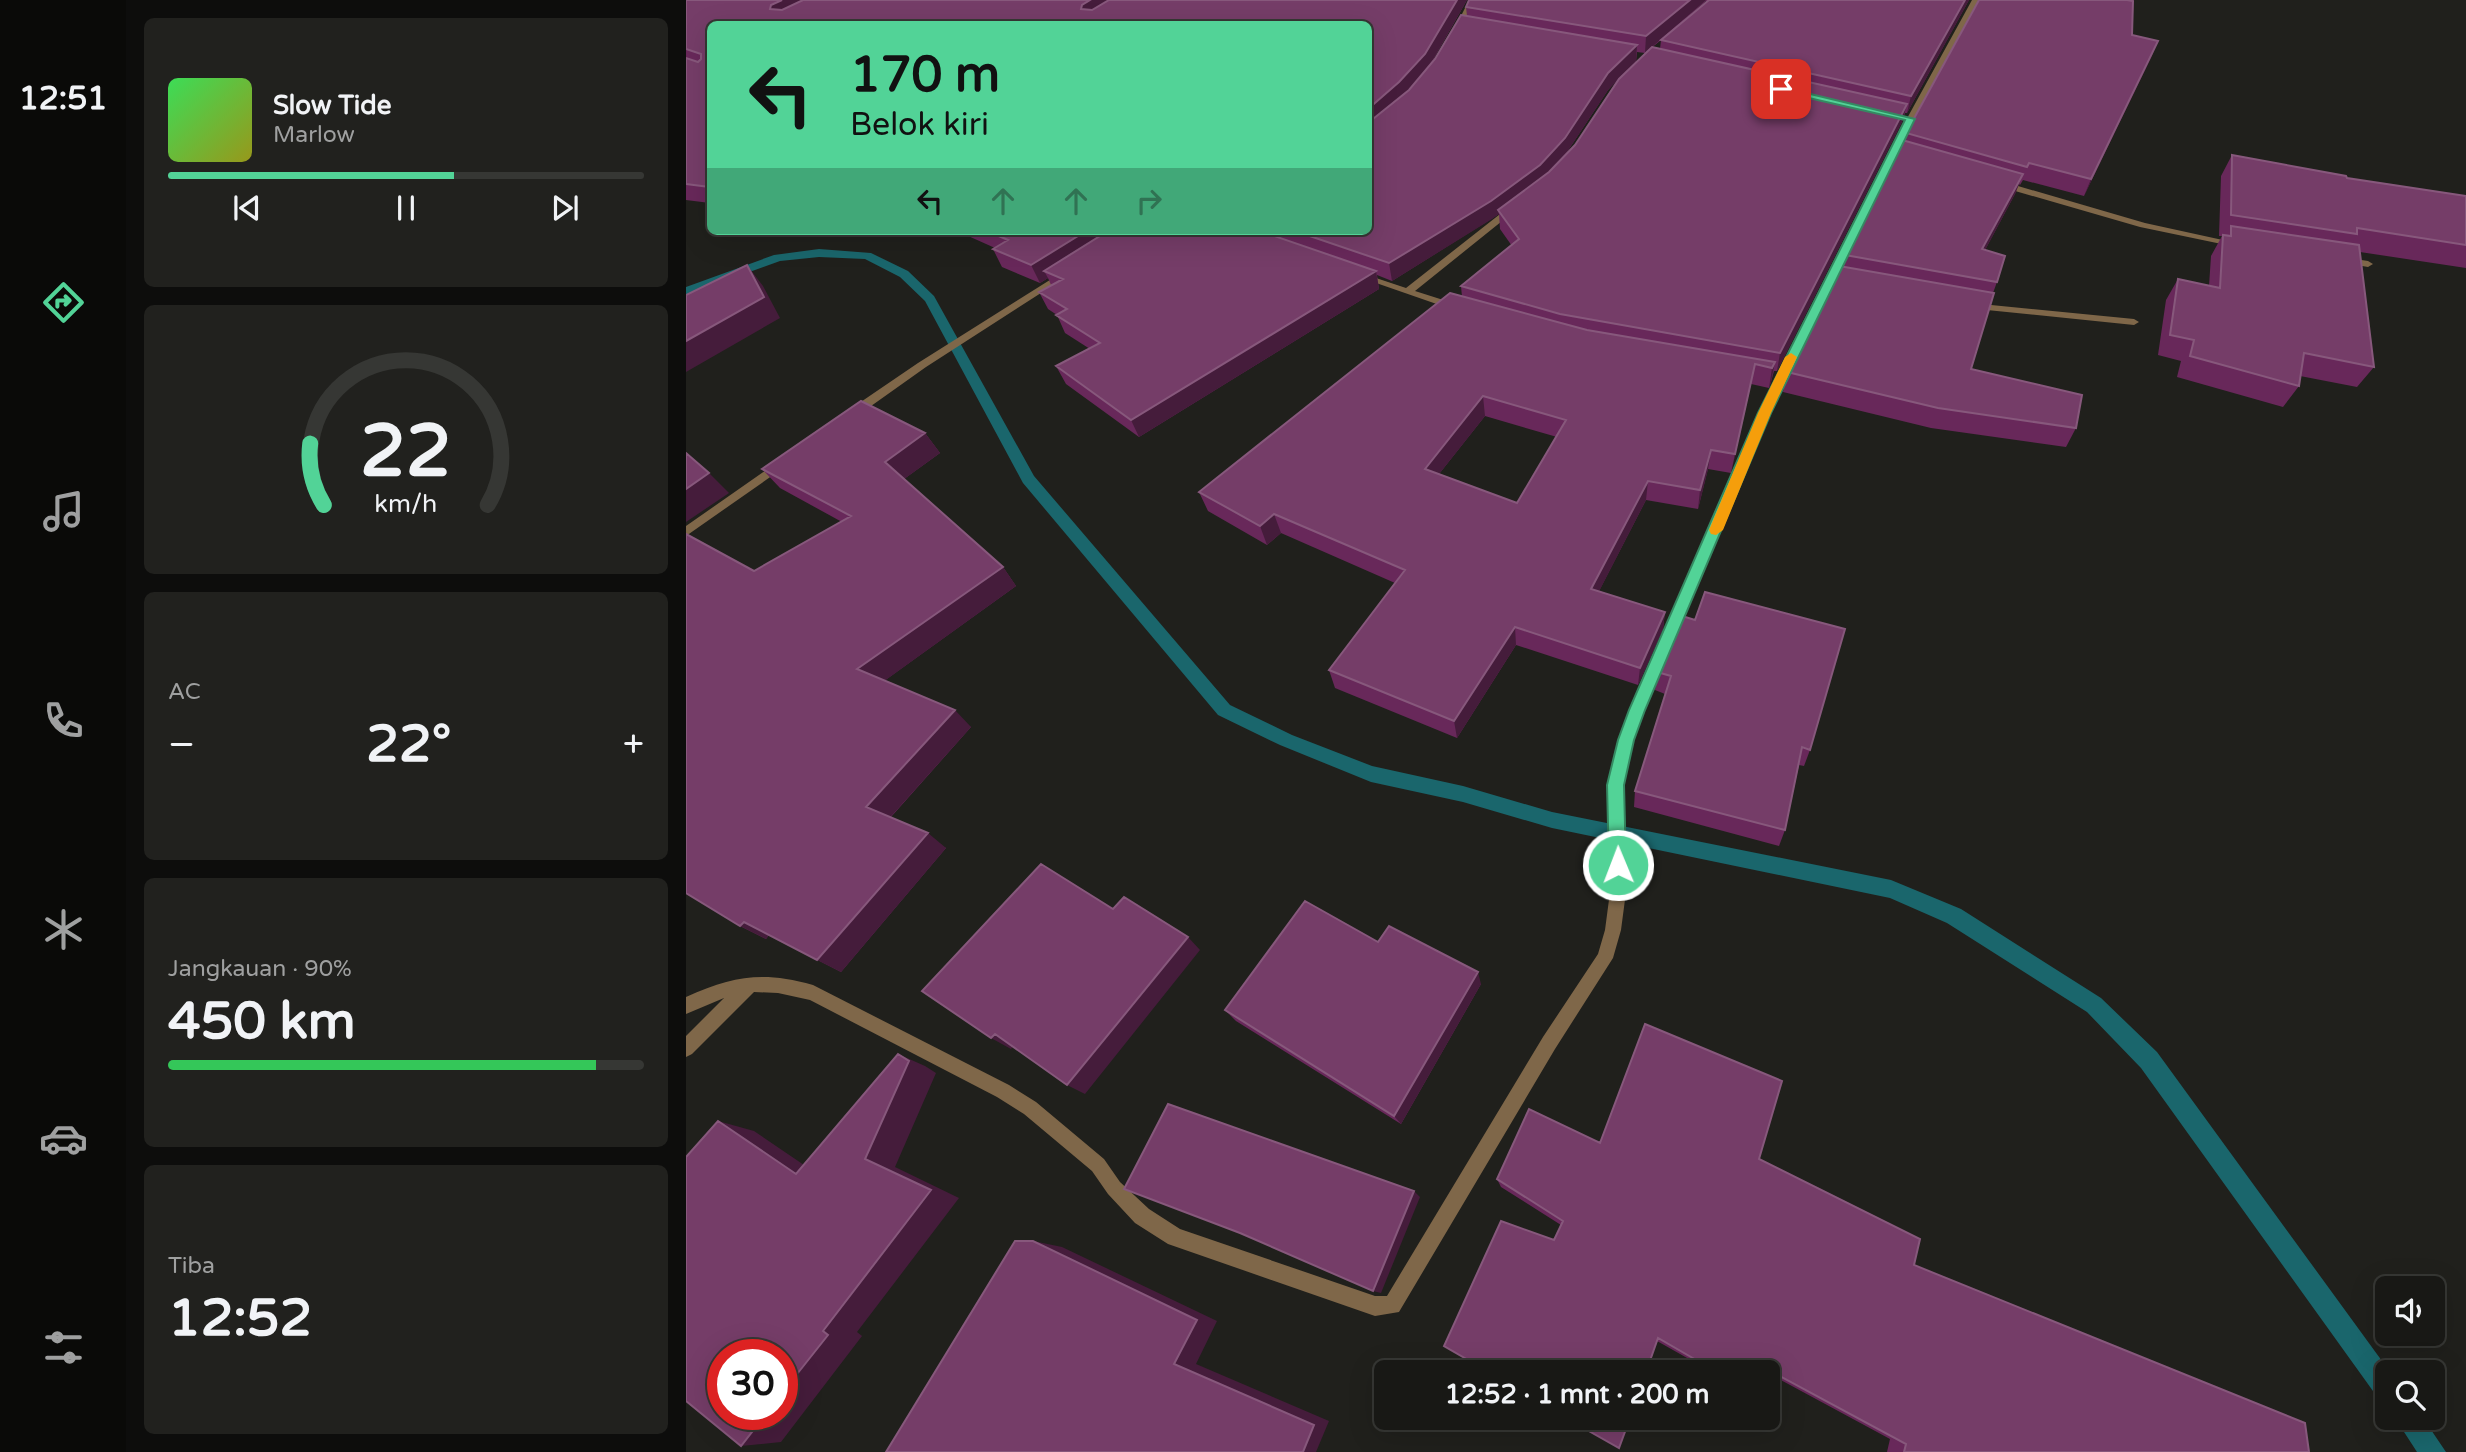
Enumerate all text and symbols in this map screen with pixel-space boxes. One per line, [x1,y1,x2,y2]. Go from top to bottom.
text: 170 m [850,46,1000,105]
icon: left [735,49,826,140]
pin [1751,59,1811,119]
icon: arrive [1762,70,1800,108]
text: 12:51 [19,80,107,118]
text: Slow Tide [273,90,391,121]
text: Belok kiri [850,106,989,144]
text: Marlow [273,121,355,149]
icon: left [911,182,949,220]
icon: ahead [984,182,1022,220]
icon: ahead [1057,182,1095,220]
icon: right [1130,182,1168,220]
icon: previous [228,189,266,227]
icon: pause [387,189,425,227]
icon: next [546,189,584,227]
icon: directions [39,278,88,327]
text: 22 [360,409,452,497]
icon: music [39,487,88,536]
text: km/h [375,489,437,519]
text: AC [168,678,201,706]
icon: phone [39,696,88,745]
text: 22° [366,713,451,776]
text: − [168,722,195,768]
text: + [623,722,644,768]
position arrow [1581,828,1655,902]
icon: climate [39,905,88,954]
text: Jangkauan · 90% [168,955,352,983]
text: 450 km [168,990,356,1053]
icon: car [39,1114,88,1163]
text: Tiba [168,1252,215,1280]
map controls [2375,1276,2445,1430]
button: sound [2375,1276,2445,1346]
text: 12:52 [168,1287,312,1350]
icon: filters [39,1323,88,1372]
speed limit sign: 30 [707,1339,798,1430]
button: search [2375,1360,2445,1430]
text: 12:52 · 1 mnt · 200 m [1445,1379,1709,1410]

